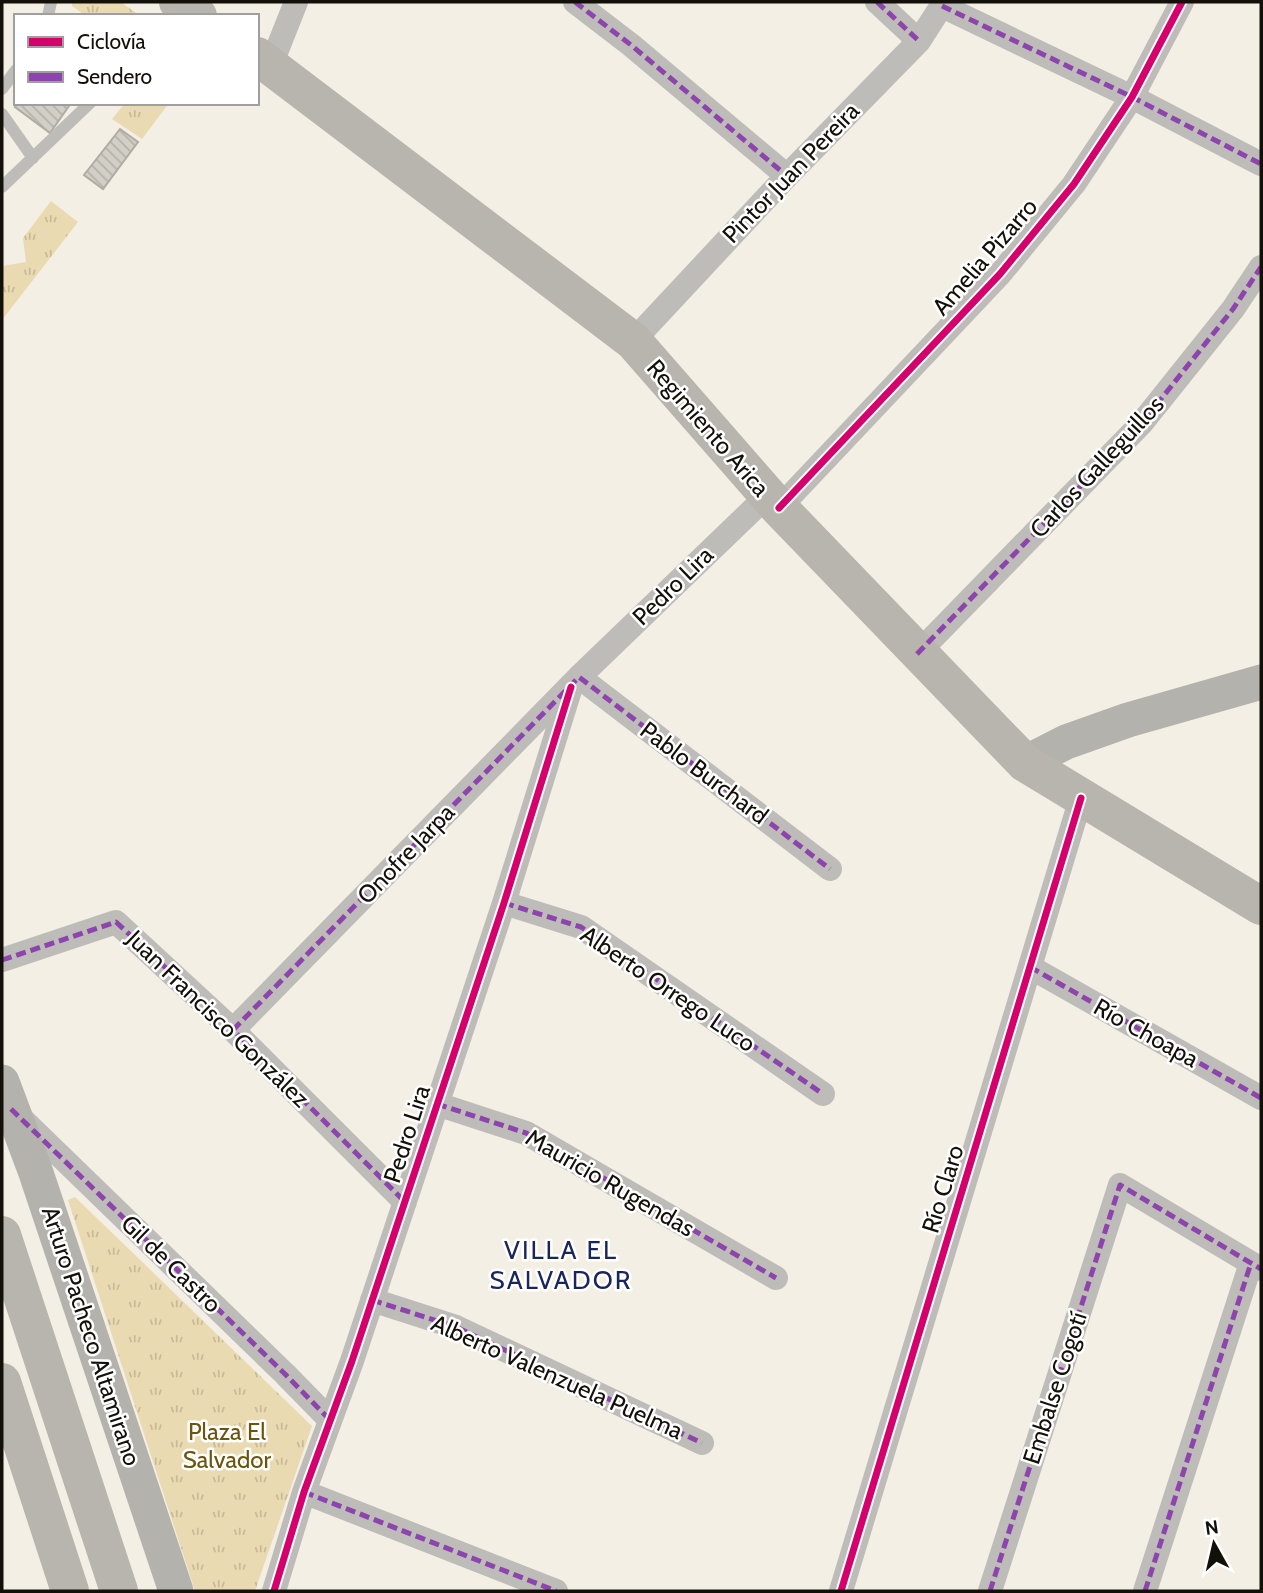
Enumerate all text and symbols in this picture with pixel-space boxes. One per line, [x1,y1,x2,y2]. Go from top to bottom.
legend [14,14,259,105]
text: Ciclovía [77,29,146,54]
text: Sendero [77,64,152,89]
street label: Pintor Juan Pereira [716,96,865,249]
street label: Amelia Pizarro [926,192,1043,321]
street label: Regimiento Arica [641,353,776,502]
street label: Carlos Galleguillos [1024,390,1170,543]
street label: Pedro Lira [626,540,719,631]
street label: Pablo Burchard [635,715,774,830]
street label: Onofre Jarpa [351,797,461,910]
street label: Alberto Orrego Luco [575,919,761,1058]
street label: Juan Francisco González [120,923,316,1113]
street label: Río Choapa [1089,992,1204,1073]
street label: Pedro Lira [377,1081,436,1186]
street label: Mauricio Rugendas [521,1123,700,1243]
street label: Río Claro [915,1141,970,1236]
street label: Arturo Pacheco Altamirano [36,1203,147,1469]
street label: Gil de Castro [115,1209,227,1319]
district label: VILLA EL SALVADOR [490,1234,632,1296]
street label: Alberto Valenzuela Puelma [427,1308,688,1445]
street label: Embalse Cogotí [1016,1308,1093,1467]
park label: Plaza El Salvador [183,1417,272,1474]
north arrow [1179,1509,1249,1579]
text: N [1203,1515,1220,1540]

